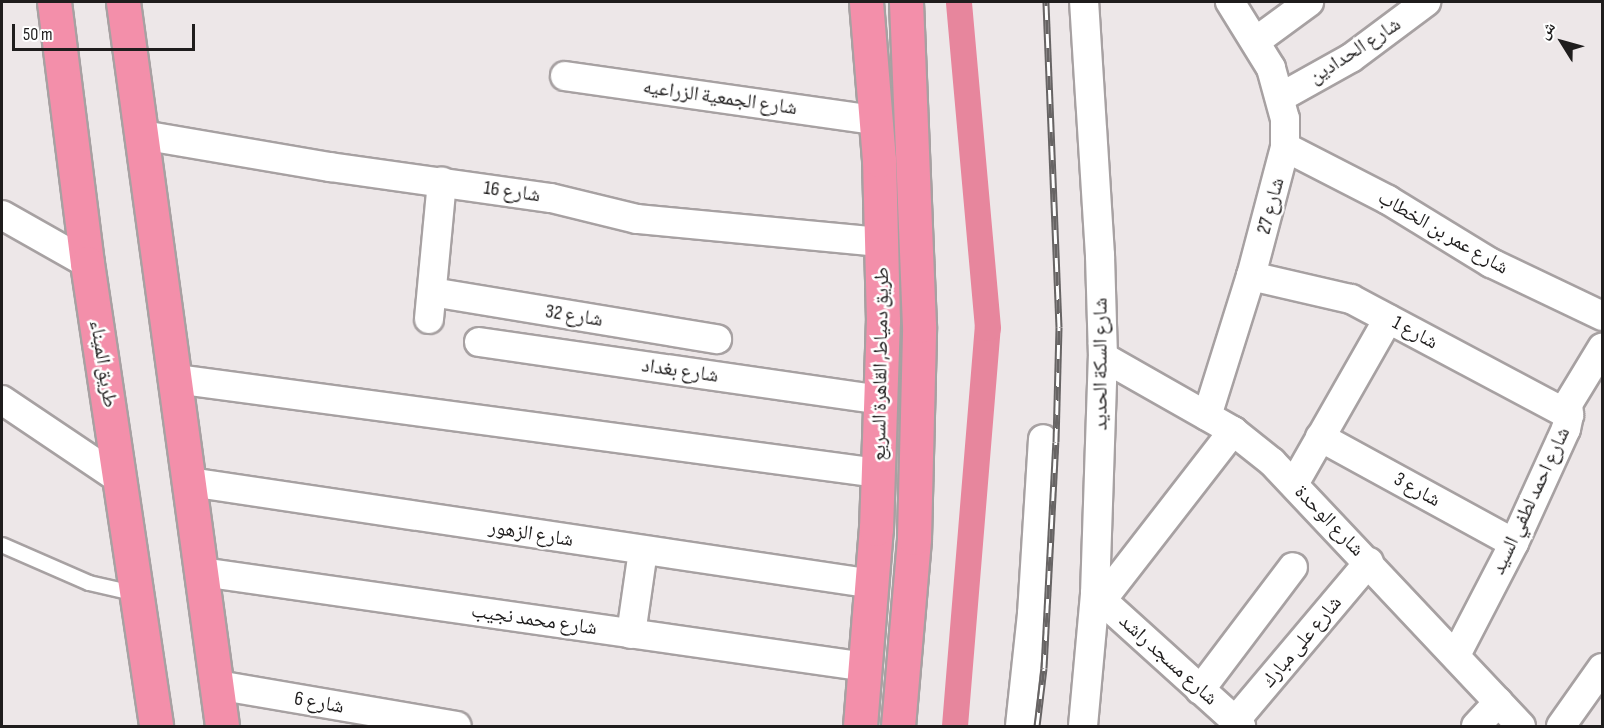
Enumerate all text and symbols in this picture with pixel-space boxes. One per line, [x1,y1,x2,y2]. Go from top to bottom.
scale bar [15,12,198,50]
street label: شارع الحدادين [1305,12,1405,90]
north arrow [1532,12,1592,72]
text: ش [1535,18,1560,43]
text: 50 m [23,24,53,45]
street label: شارع الجمعية الزراعيه [641,75,799,121]
street label: شارع 27 [1252,175,1290,237]
street label: شارع 16 [482,176,542,208]
street label: شارع عمر بن الخطاب [1374,186,1512,280]
street label: طريق دمياط, القاهرة السريع [867,267,895,461]
street label: شارع السكة الحديد [1089,298,1113,430]
street label: شارع 32 [544,300,604,332]
street label: شارع 1 [1388,311,1442,355]
street label: طريق الميناء [84,319,122,409]
street label: شارع بغداد [640,354,720,388]
street label: شارع احمد لطفي السيد [1486,423,1576,579]
street label: شارع 3 [1390,467,1444,513]
street label: شارع الوحدة [1289,480,1369,562]
street label: شارع الزهور [487,515,575,553]
street label: شارع على مبارك [1257,591,1347,693]
street label: شارع محمد نجيب [469,599,599,641]
street label: شارع مسجد راشد [1114,609,1222,711]
street label: شارع 6 [292,687,346,719]

